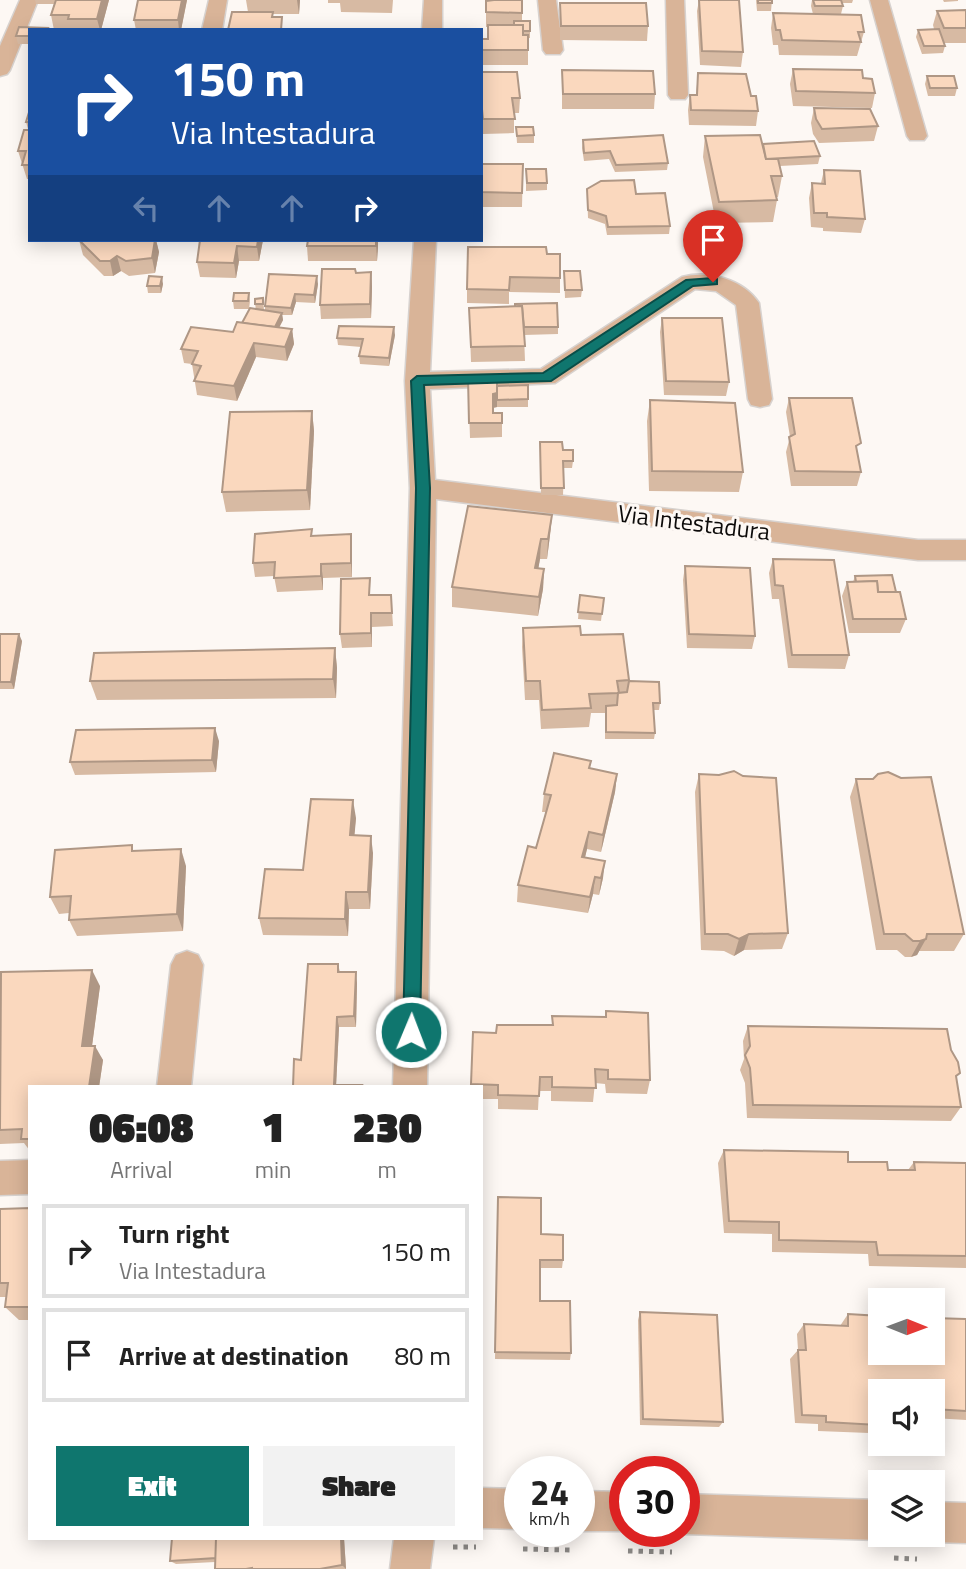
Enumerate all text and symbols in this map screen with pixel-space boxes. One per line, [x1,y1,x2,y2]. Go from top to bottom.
text: 150 m [171,40,305,115]
icon: right [56,56,147,147]
text: Via Intestadura [171,108,375,156]
icon: left [127,189,165,227]
icon: ahead [200,189,238,227]
icon: ahead [273,189,311,227]
icon: right [346,189,384,227]
pin [683,210,743,282]
icon: arrive [694,221,732,259]
street label: Via Intestadura [616,495,772,549]
position arrow [374,995,448,1069]
text: 06:08 [89,1094,194,1158]
text: 1 [262,1094,285,1158]
text: 230 [353,1094,422,1158]
text: Arrival [110,1152,173,1187]
text: min [255,1152,291,1187]
text: m [378,1152,397,1187]
text: Turn right [119,1214,230,1253]
icon: right [60,1232,98,1270]
text: 150 m [380,1232,451,1271]
text: Via Intestadura [119,1253,266,1288]
north arrow [868,1288,945,1365]
map controls [868,1288,945,1547]
icon: arrive [60,1336,98,1374]
text: Arrive at destination [119,1336,349,1375]
text: 80 m [394,1336,451,1375]
button: sound [868,1379,945,1456]
button: Exit [56,1446,249,1526]
button: Share [263,1446,455,1526]
speed limit sign: 30 [609,1456,700,1547]
text: 24 [530,1465,569,1519]
button: layers [868,1470,945,1547]
text: km/h [529,1505,570,1532]

